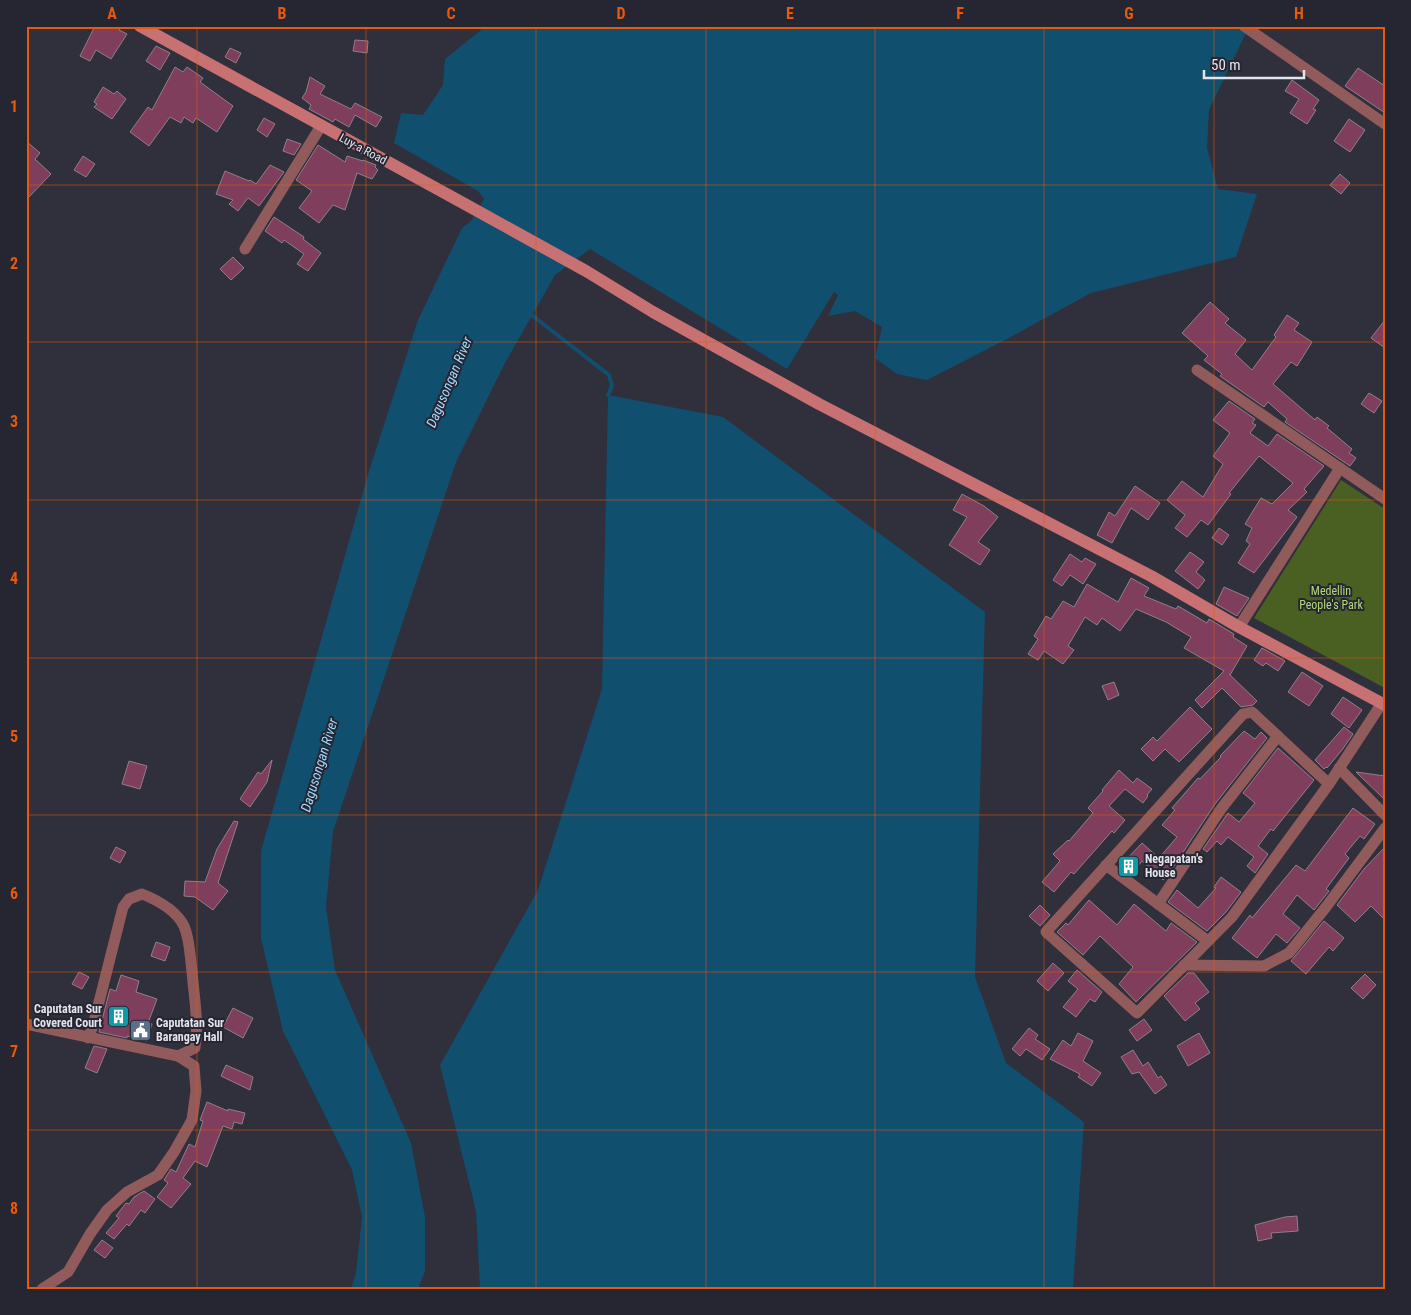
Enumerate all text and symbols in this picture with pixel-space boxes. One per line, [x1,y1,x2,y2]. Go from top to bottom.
text: A [107,4,117,23]
text: B [278,4,287,23]
text: C [446,4,456,23]
text: D [616,4,626,23]
text: E [786,4,794,23]
text: F [956,4,964,23]
text: G [1124,4,1134,23]
text: H [1294,4,1304,23]
scale bar [1204,48,1304,80]
text: 50 m [1211,56,1241,74]
text: 1 [10,97,18,116]
street label: Luy-a Road [337,131,389,167]
text: 2 [10,254,18,273]
water label: Dagusongan River [423,334,476,430]
text: 3 [10,412,18,431]
text: 4 [10,569,18,588]
park label: Medellin People's Park [1299,584,1363,612]
water label: Dagusongan River [297,716,341,814]
text: 5 [10,727,18,746]
place label: Negapatan's House [1145,852,1204,880]
building icon: Negapatan's House [1117,854,1141,878]
text: 6 [10,884,18,903]
place label: Caputatan Sur Covered Court [33,1002,102,1030]
building icon: Caputatan Sur Covered Court [106,1004,130,1028]
place label: Caputatan Sur Barangay Hall [156,1016,224,1044]
public building icon: Caputatan Sur Barangay Hall [128,1018,152,1042]
text: 7 [10,1042,18,1061]
text: 8 [10,1199,18,1218]

